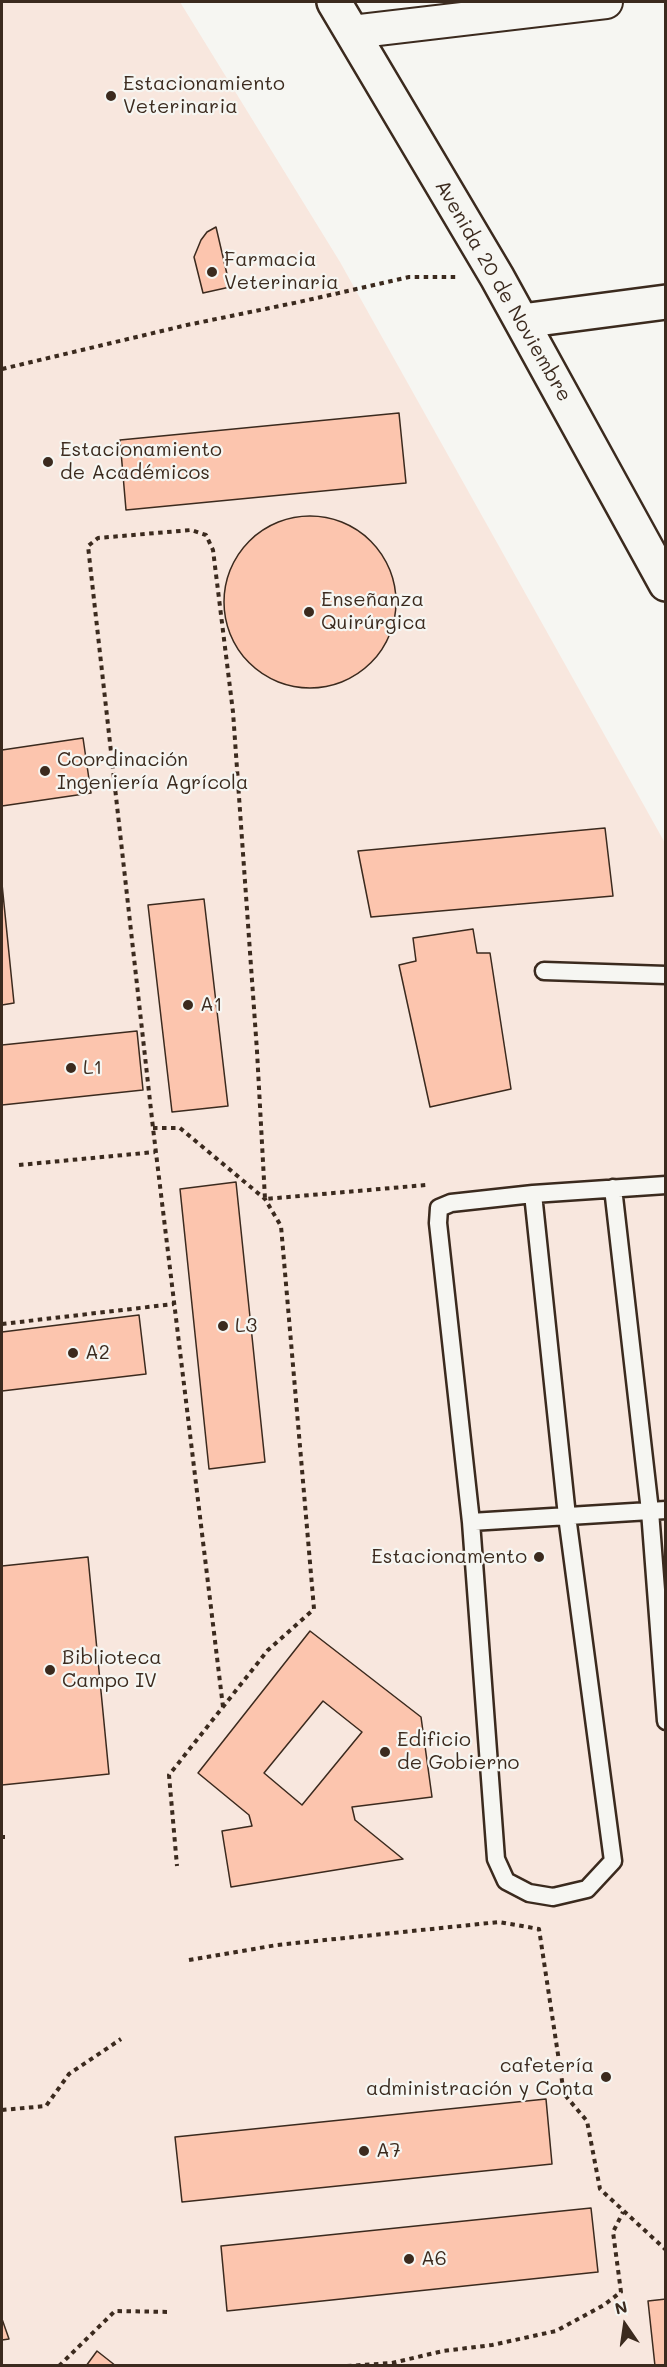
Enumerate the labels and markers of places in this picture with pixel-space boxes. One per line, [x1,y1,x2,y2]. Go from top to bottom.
place label: Estacionamiento Veterinaria [123,72,285,119]
marker: Estacionamiento Veterinaria [104,89,118,103]
place label: Farmacia Veterinaria [224,248,339,295]
marker: Farmacia Veterinaria [205,265,219,279]
place label: Estacionamiento de Académicos [60,438,222,485]
marker: Estacionamiento de Académicos [41,455,55,469]
place label: Enseñanza Quirúrgica [321,588,427,635]
marker: Enseñanza Quirúrgica [302,605,316,619]
place label: Coordinación Ingeniería Agrícola [57,748,248,795]
marker: Coordinación Ingeniería Agrícola [38,764,52,778]
place label: A1 [200,993,223,1017]
marker: A1 [181,998,195,1012]
place label: L1 [83,1056,102,1080]
marker: L1 [64,1061,78,1075]
place label: L3 [235,1314,257,1338]
marker: L3 [216,1319,230,1333]
place label: A2 [85,1341,110,1365]
marker: A2 [66,1346,80,1360]
place label: Estacionamento [371,1545,527,1569]
marker: Estacionamento [532,1550,546,1564]
place label: Biblioteca Campo IV [62,1646,162,1693]
marker: Biblioteca Campo IV [43,1663,57,1677]
place label: Edificio de Gobierno [397,1728,519,1775]
marker: Edificio de Gobierno [378,1745,392,1759]
place label: cafetería administración y Conta [366,2054,594,2101]
marker: cafetería administración y Conta [599,2070,613,2084]
place label: A7 [376,2139,401,2163]
marker: A7 [357,2144,371,2158]
place label: A6 [421,2247,447,2271]
marker: A6 [402,2252,416,2266]

